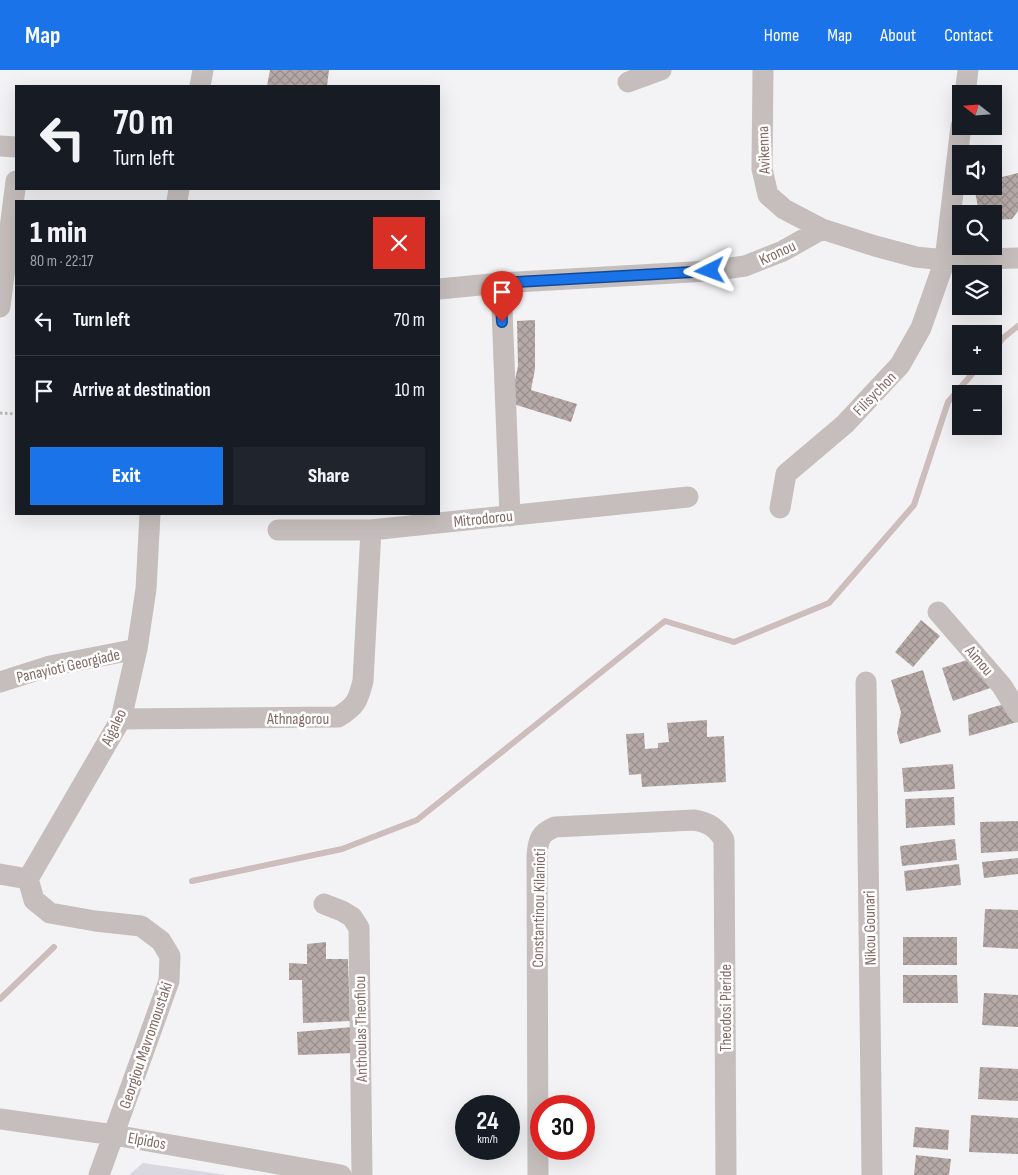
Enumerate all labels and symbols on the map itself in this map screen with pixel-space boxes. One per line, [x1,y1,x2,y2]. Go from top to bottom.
north arrow [952,85,1002,135]
street label: Avikenna [754,126,775,175]
street label: Kronou [756,237,799,270]
position arrow [683,244,735,296]
pin [481,271,523,322]
street label: Filisychon [849,368,901,420]
street label: Mitrodorou [453,507,514,532]
street label: Aimou [960,641,997,680]
street label: Panayioti Georgiade [15,645,122,688]
street label: Aigaleo [97,706,131,750]
street label: Athnagorou [266,710,329,729]
street label: Constantinou Kilanioti [529,848,550,968]
street label: Nikou Gounari [860,890,881,966]
street label: Theodosi Pieride [717,964,736,1052]
street label: Anthoulas Theofilou [351,976,372,1083]
street label: Georgiou Mavromoustaki [116,980,177,1111]
speed limit sign: 30 [530,1095,595,1160]
street label: Elpidos [126,1129,167,1154]

